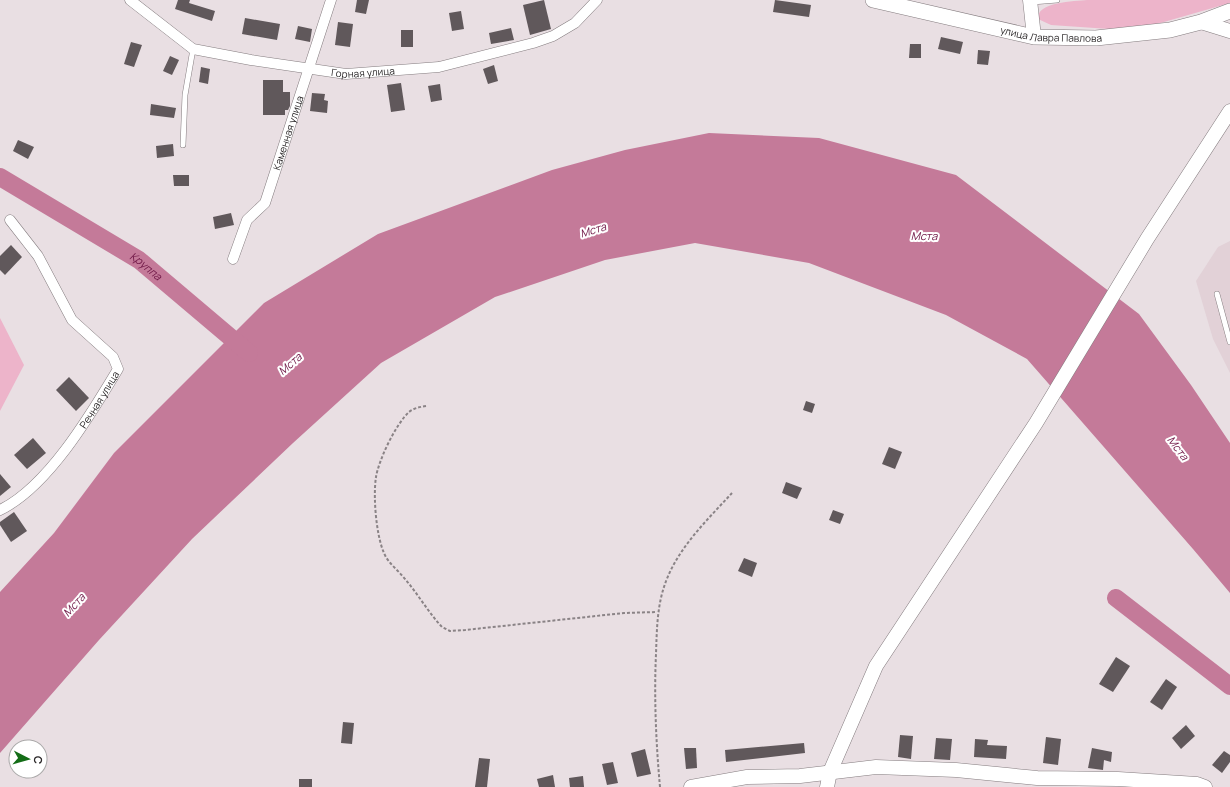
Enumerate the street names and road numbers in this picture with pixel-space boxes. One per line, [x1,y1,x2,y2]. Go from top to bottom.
street label: улица Лавра Павлова [999,22,1103,45]
street label: Горная улица [330,63,395,81]
street label: Каменная улица [269,94,306,172]
street label: Речная улица [76,368,122,431]

